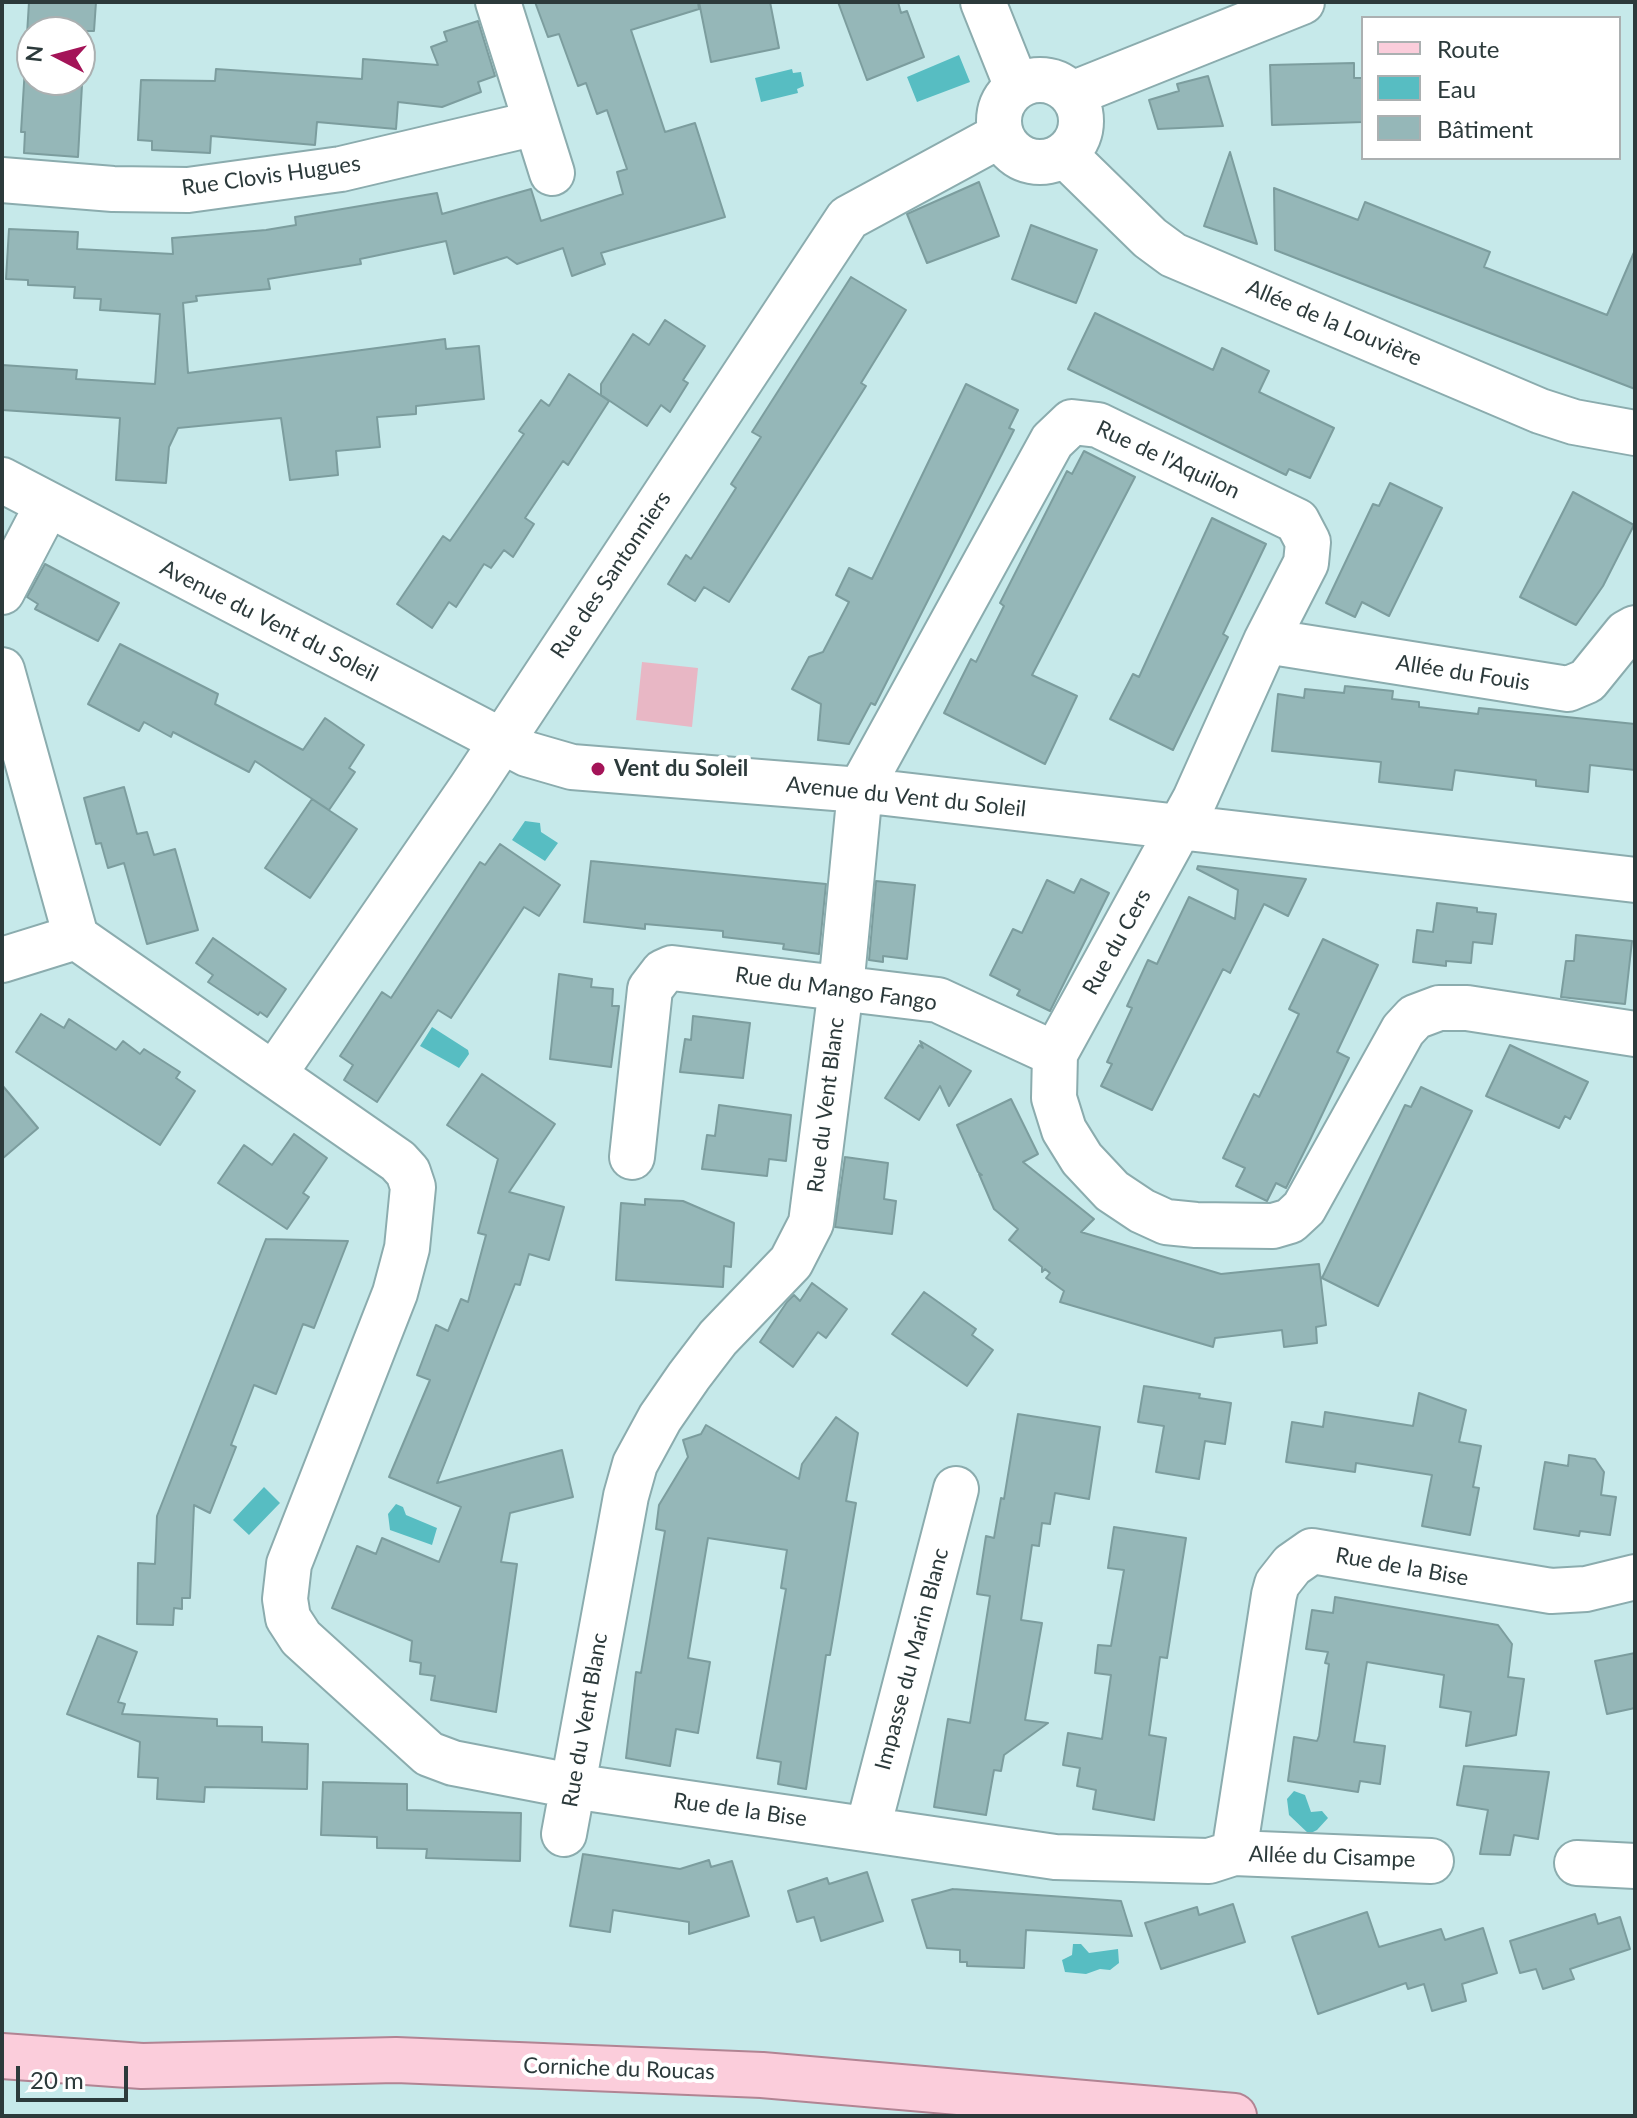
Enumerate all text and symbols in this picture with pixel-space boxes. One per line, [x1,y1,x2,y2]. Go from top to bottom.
north arrow [16,16,96,96]
legend [1361,16,1621,160]
text: Route [1437,34,1499,63]
text: N [19,44,48,63]
text: Eau [1437,74,1476,103]
text: Bâtiment [1437,114,1533,143]
street label: Rue Clovis Hugues [180,150,362,202]
street label: Allée de la Louvière [1242,274,1426,372]
street label: Rue de l'Aquilon [1092,415,1244,505]
street label: Rue des Santonniers [545,486,677,664]
street label: Avenue du Vent du Soleil [156,555,382,687]
street label: Allée du Fouis [1394,649,1532,697]
place label: Vent du Soleil [614,756,748,782]
marker: Vent du Soleil [589,760,607,778]
street label: Avenue du Vent du Soleil [785,771,1027,823]
street label: Rue du Cers [1077,885,1157,999]
street label: Rue du Mango Fango [733,962,939,1016]
street label: Rue du Vent Blanc [802,1016,850,1194]
street label: Rue de la Bise [1333,1542,1471,1592]
street label: Impasse du Marin Blanc [870,1545,954,1773]
street label: Rue du Vent Blanc [557,1631,613,1809]
street label: Rue de la Bise [672,1788,808,1832]
street label: Allée du Cisampe [1248,1841,1416,1873]
scale bar [20,2050,132,2100]
street label: Corniche du Roucas [523,2052,715,2086]
text: 20 m [30,2065,84,2094]

